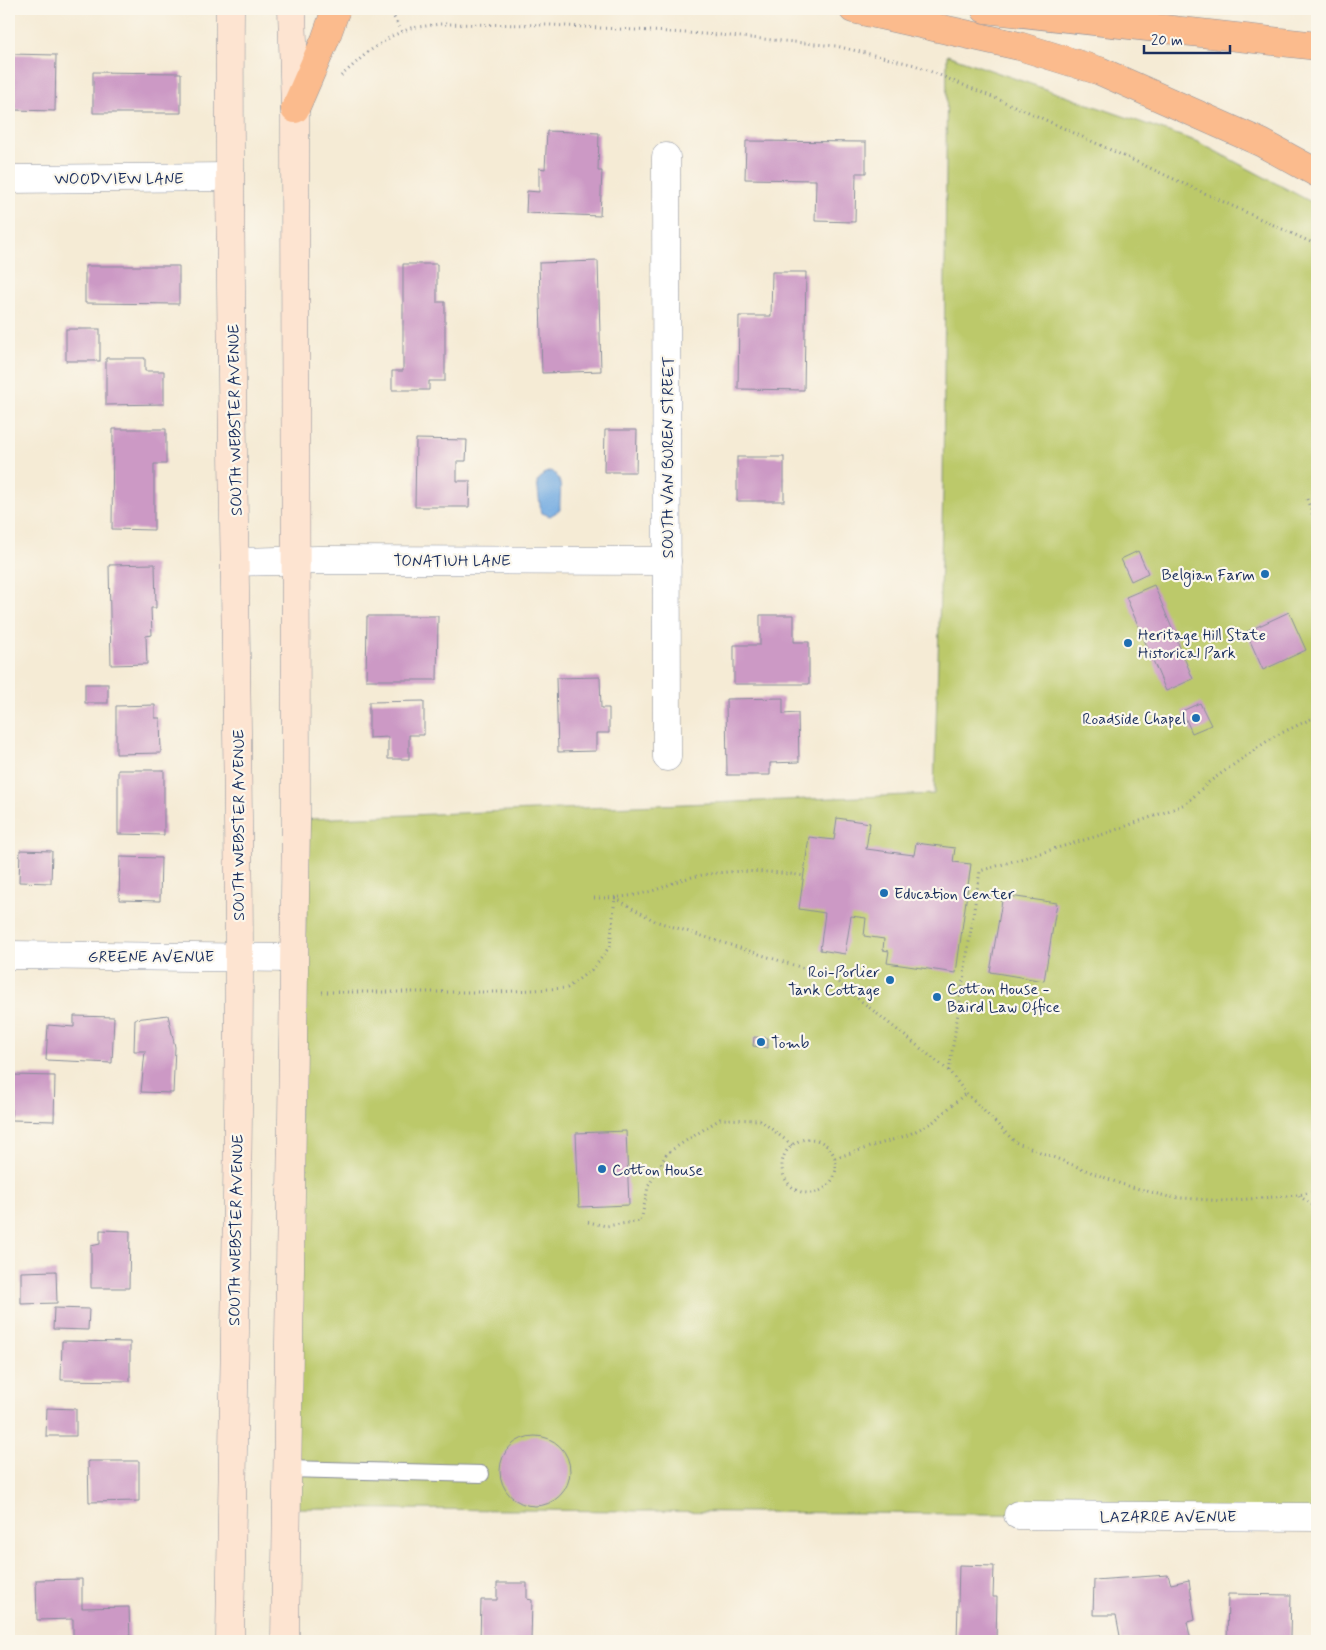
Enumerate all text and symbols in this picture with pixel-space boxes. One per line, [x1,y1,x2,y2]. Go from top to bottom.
scale bar [1144,22,1230,54]
text: 20 m [1151,31,1183,51]
street label: WOODVIEW LANE [54,169,184,190]
street label: SOUTH WEBSTER AVENUE [223,324,248,516]
street label: SOUTH VAN BUREN STREET [658,356,679,558]
street label: TONATIUH LANE [393,551,511,572]
place label: Belgian Farm [1161,565,1255,587]
marker: Belgian Farm [1259,568,1271,580]
place label: Heritage Hill State Historical Park [1138,625,1266,664]
marker: Heritage Hill State Historical Park [1122,637,1134,649]
place label: Roadside Chapel [1082,709,1186,730]
marker: Roadside Chapel [1190,712,1202,724]
street label: SOUTH WEBSTER AVENUE [229,729,250,921]
place label: Education Center [894,884,1015,905]
marker: Education Center [878,887,890,899]
street label: GREENE AVENUE [88,947,214,968]
place label: Roi-Porlier Tank Cottage [788,962,880,1001]
marker: Roi-Porlier Tank Cottage [884,974,896,986]
place label: Cotton House - Baird Law Office [947,979,1060,1018]
marker: Cotton House - Baird Law Office [931,991,943,1003]
place label: Tomb [771,1033,810,1054]
marker: Tomb [755,1036,767,1048]
street label: SOUTH WEBSTER AVENUE [224,1134,249,1326]
place label: Cotton House [612,1160,703,1181]
marker: Cotton House [596,1163,608,1175]
street label: LAZARRE AVENUE [1100,1507,1236,1528]

